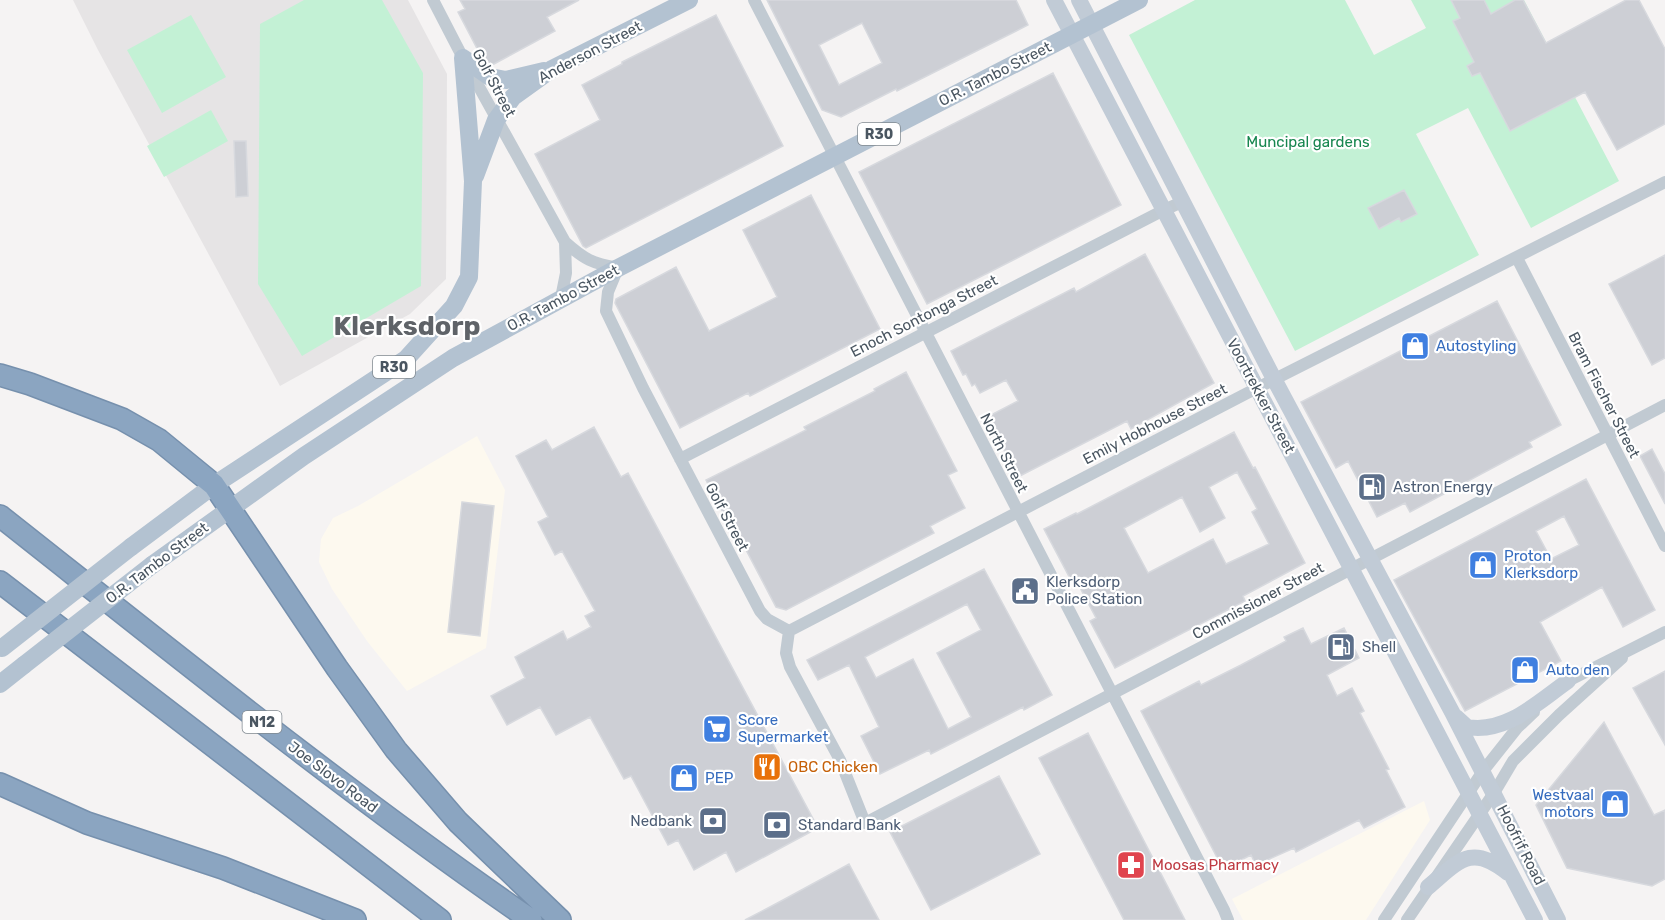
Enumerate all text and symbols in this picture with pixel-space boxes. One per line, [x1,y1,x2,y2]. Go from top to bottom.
street label: Anderson Street [535,17,645,87]
street label: O.R. Tambo Street [936,38,1054,110]
street label: Golf Street [468,46,520,120]
road number: R30 [858,123,900,145]
park label: Muncipal gardens [1246,133,1370,151]
street label: O.R. Tambo Street [504,261,622,335]
street label: Enoch Sontonga Street [847,271,1001,361]
district label: Klerksdorp [333,310,481,342]
street label: Bram Fischer Street [1564,329,1644,461]
shop icon: Autostyling [1399,330,1431,362]
street label: Voortrekker Street [1223,335,1299,457]
place label: Autostyling [1436,337,1517,355]
road number: R30 [373,356,415,378]
street label: Emily Hobhouse Street [1080,380,1230,468]
street label: North Street [976,410,1032,496]
fuel station icon: Astron Energy [1356,471,1388,503]
place label: Astron Energy [1393,478,1493,496]
street label: Golf Street [701,480,753,554]
street label: O.R. Tambo Street [102,518,212,607]
place label: Proton Klerksdorp [1504,547,1578,582]
shop icon: Proton Klerksdorp [1467,549,1499,581]
street label: Commissioner Street [1189,559,1327,643]
place label: Klerksdorp Police Station [1046,573,1142,608]
public building icon: Klerksdorp Police Station [1009,575,1041,607]
fuel station icon: Shell [1325,631,1357,663]
place label: Shell [1362,638,1396,656]
shop icon: Auto den [1509,654,1541,686]
place label: Auto den [1546,661,1610,679]
road number: N12 [242,711,282,733]
place label: Score Supermarket [738,711,828,746]
supermarket icon: Score Supermarket [701,713,733,745]
street label: Joe Slovo Road [285,738,381,816]
restaurant icon: OBC Chicken [751,751,783,783]
place label: OBC Chicken [788,758,878,776]
shop icon: PEP [668,762,700,794]
place label: PEP [705,769,734,787]
place label: Westvaal motors [1532,786,1594,821]
shop icon: Westvaal motors [1599,788,1631,820]
street label: Hoofrif Road [1493,802,1549,888]
bank icon: Nedbank [697,805,729,837]
bank icon: Standard Bank [761,809,793,841]
place label: Nedbank [630,812,692,830]
place label: Standard Bank [798,816,901,834]
pharmacy icon: Moosas Pharmacy [1115,849,1147,881]
place label: Moosas Pharmacy [1152,856,1279,874]

